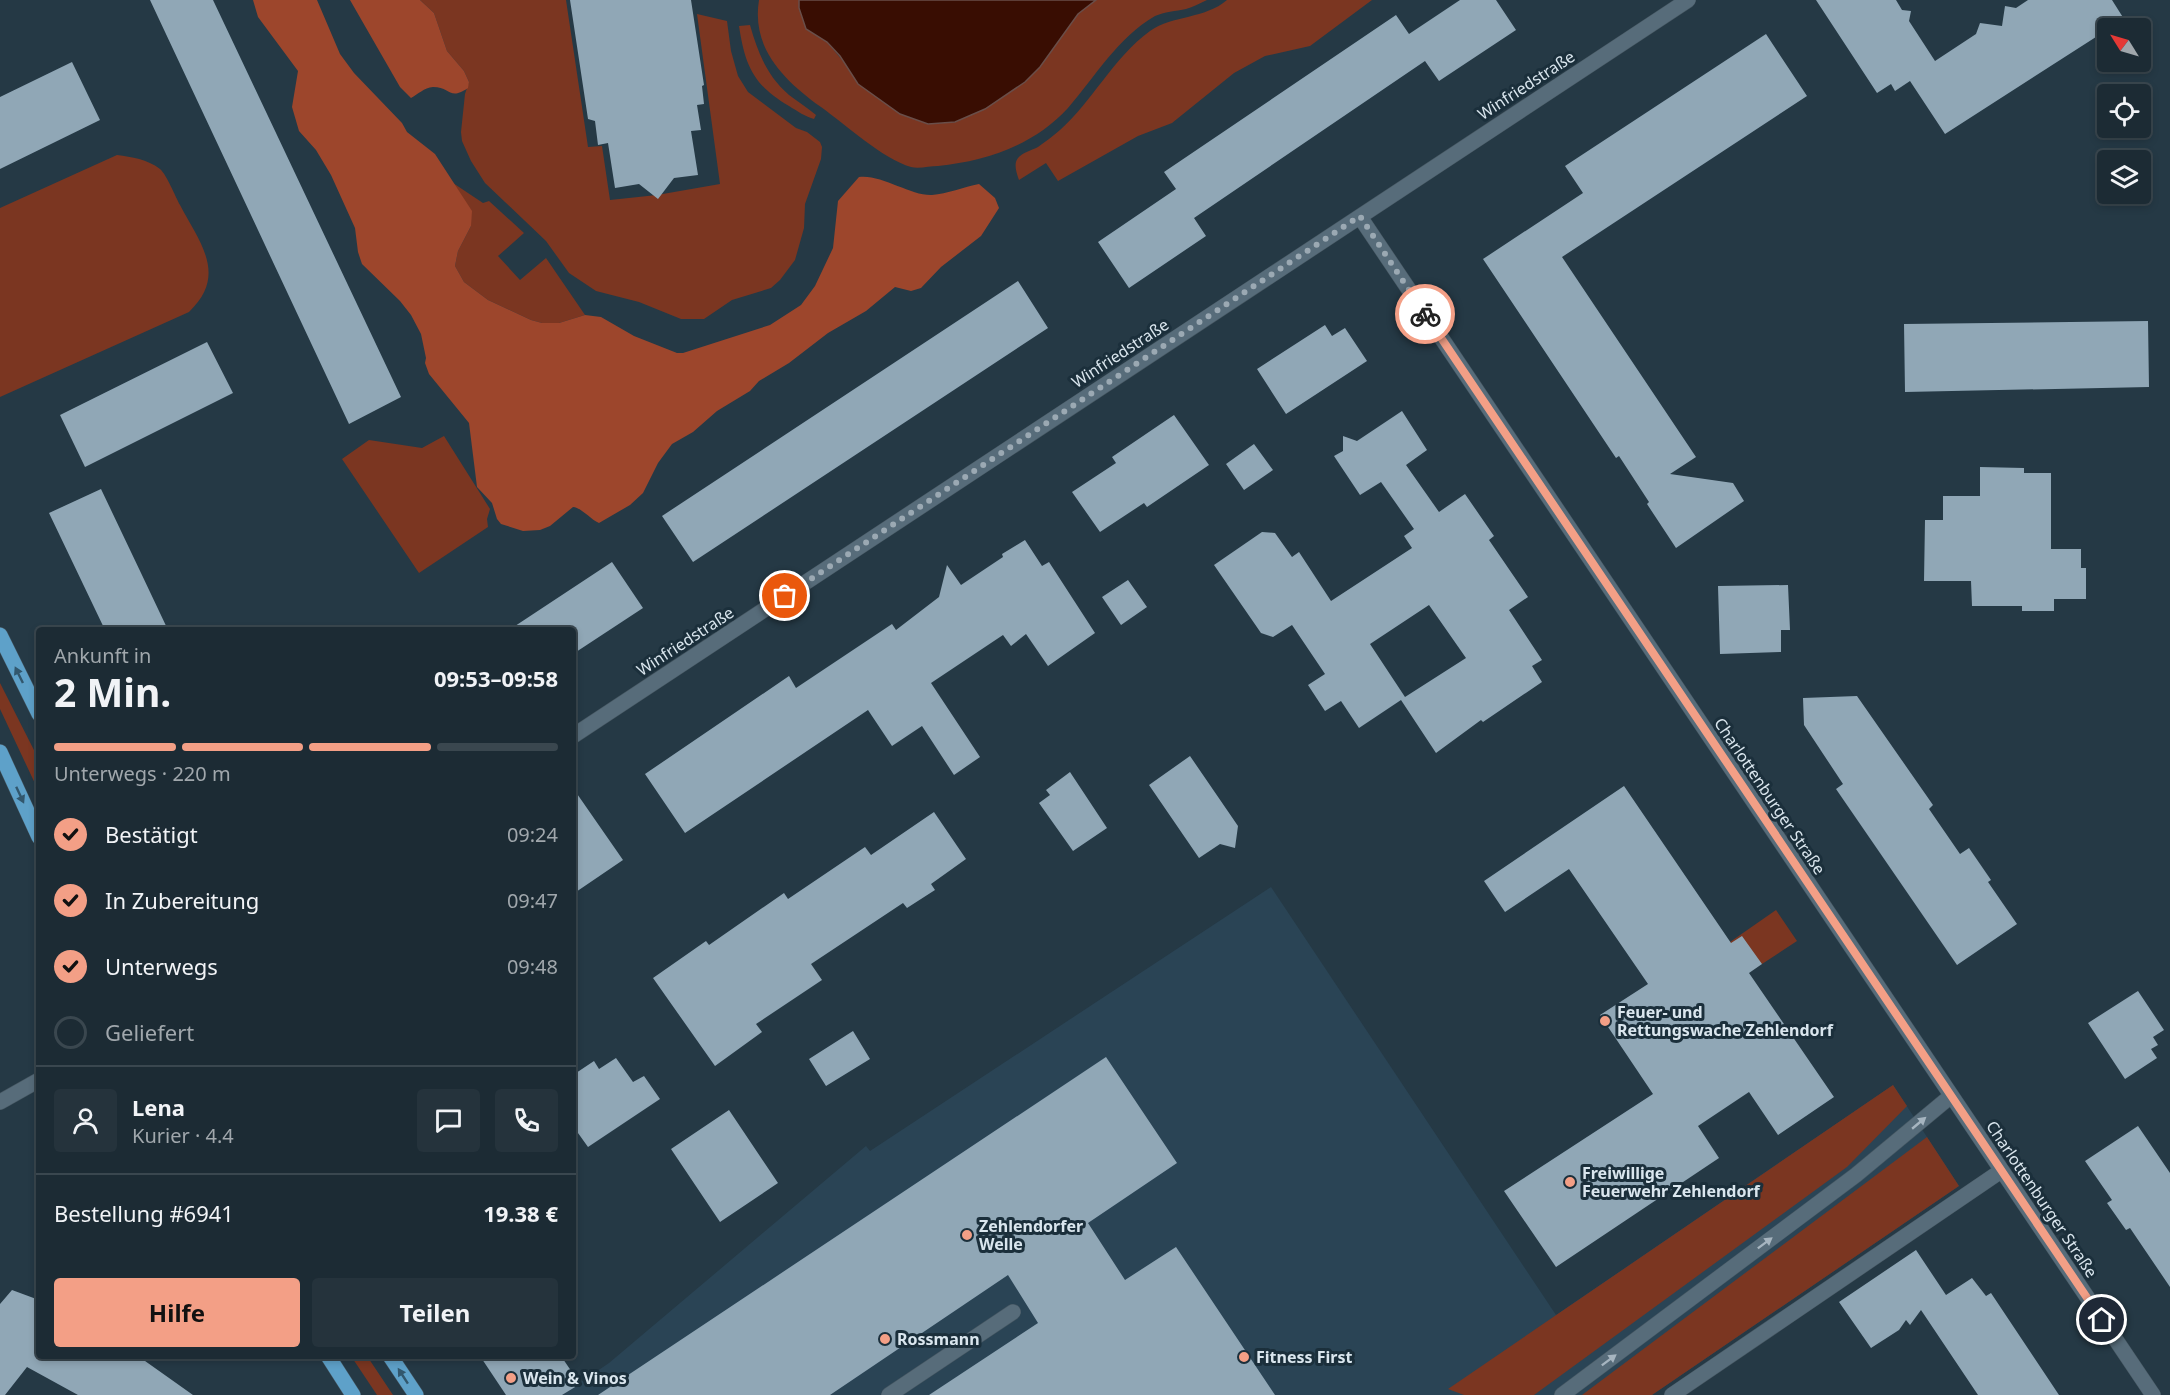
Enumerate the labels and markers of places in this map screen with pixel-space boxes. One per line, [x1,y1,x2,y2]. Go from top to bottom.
pin [759,570,810,621]
place label: Feuer- und Rettungswache Zehlendorf [1617,1001,1834,1041]
marker: Feuer- und Rettungswache Zehlendorf [1598,1014,1612,1028]
place label: Freiwillige Feuerwehr Zehlendorf [1582,1162,1761,1202]
marker: Freiwillige Feuerwehr Zehlendorf [1563,1175,1577,1189]
place label: Zehlendorfer Welle [979,1215,1083,1255]
marker: Zehlendorfer Welle [960,1228,974,1242]
pin [2076,1294,2127,1345]
place label: Rossmann [897,1328,980,1350]
marker: Rossmann [878,1332,892,1346]
place label: Fitness First [1256,1346,1352,1368]
marker: Fitness First [1237,1350,1251,1364]
place label: Wein & Vinos [523,1367,627,1389]
marker: Wein & Vinos [504,1371,518,1385]

